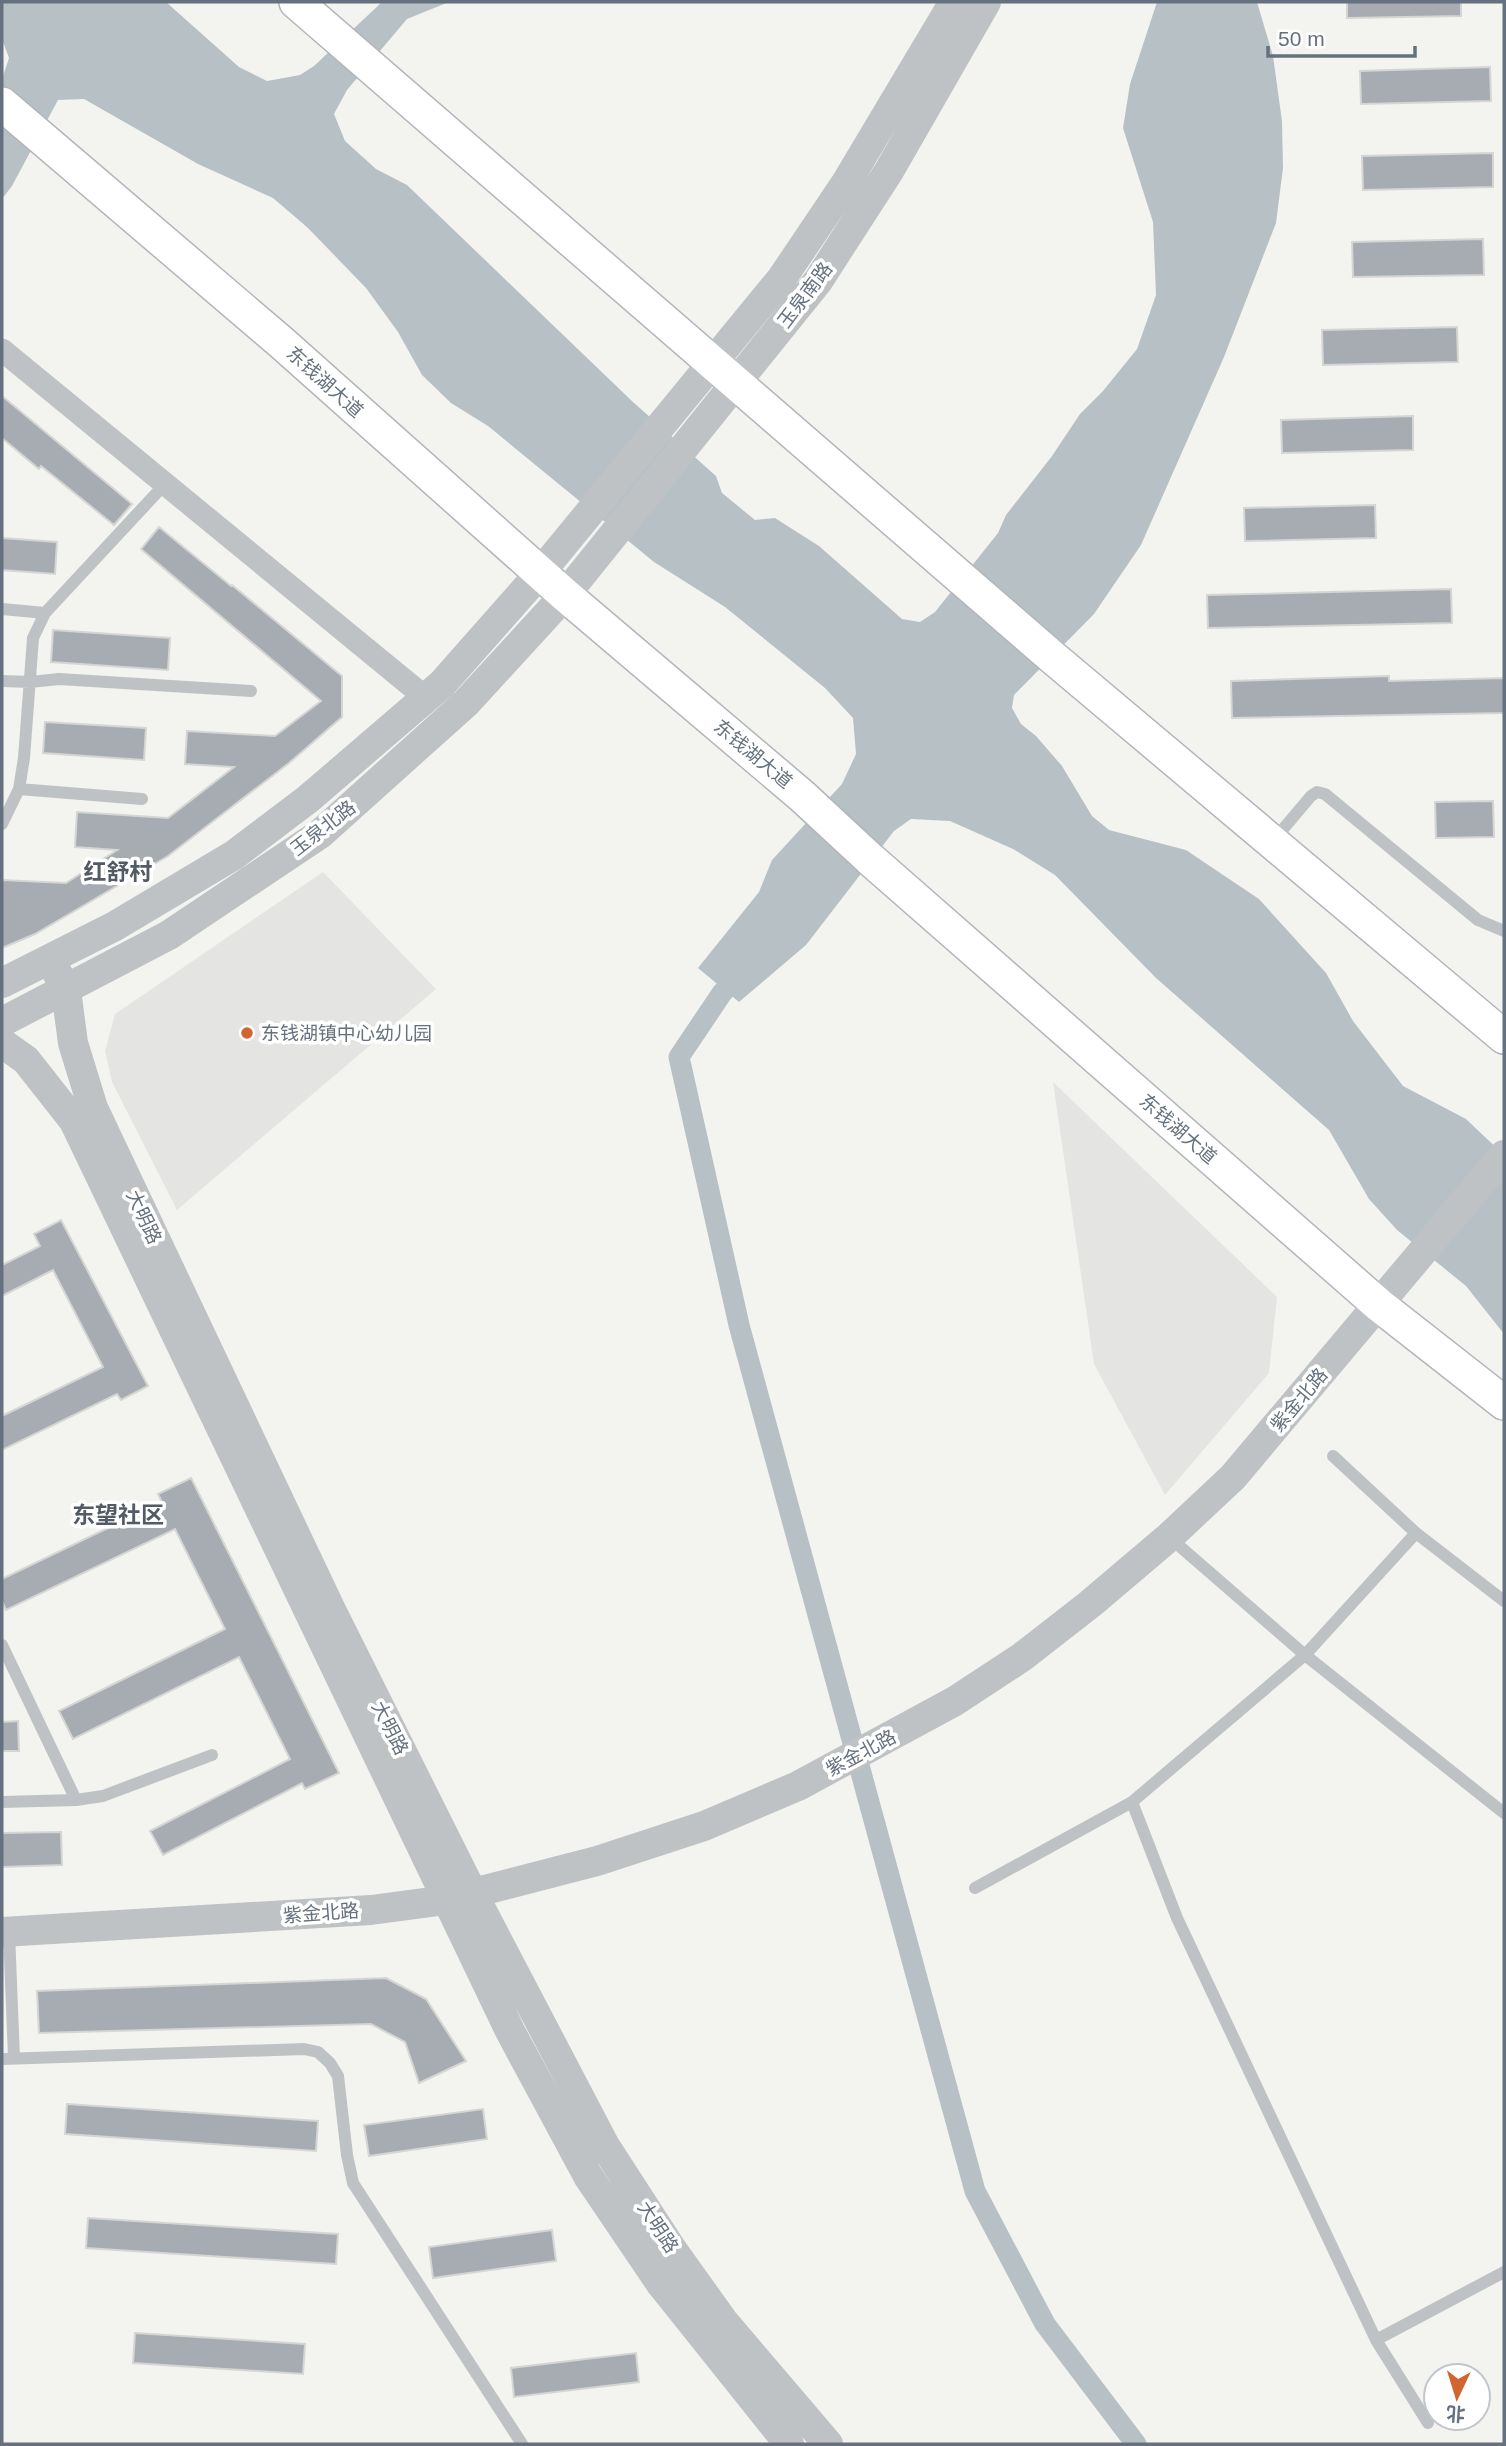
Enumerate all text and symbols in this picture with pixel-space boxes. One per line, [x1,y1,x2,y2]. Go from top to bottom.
scale bar [1268,14,1415,58]
text: 50 m [1278,27,1325,50]
street label: 玉泉南路 [774,258,836,332]
street label: 东钱湖大道 [283,342,367,422]
street label: 东钱湖大道 [710,715,796,793]
street label: 玉泉北路 [287,796,359,860]
district label: 红舒村 [84,859,153,885]
place label: 东钱湖镇中心幼儿园 [261,1023,432,1044]
marker: 东钱湖镇中心幼儿园 [239,1025,255,1041]
street label: 东钱湖大道 [1135,1090,1221,1168]
street label: 大明路 [122,1187,166,1247]
street label: 紫金北路 [1267,1364,1331,1436]
district label: 东望社区 [72,1502,164,1528]
street label: 大明路 [368,1698,412,1758]
street label: 紫金北路 [823,1726,899,1780]
street label: 紫金北路 [282,1900,360,1926]
street label: 大明路 [634,2197,682,2257]
north arrow [1422,2362,1492,2432]
text: 北 [1446,2402,1466,2425]

